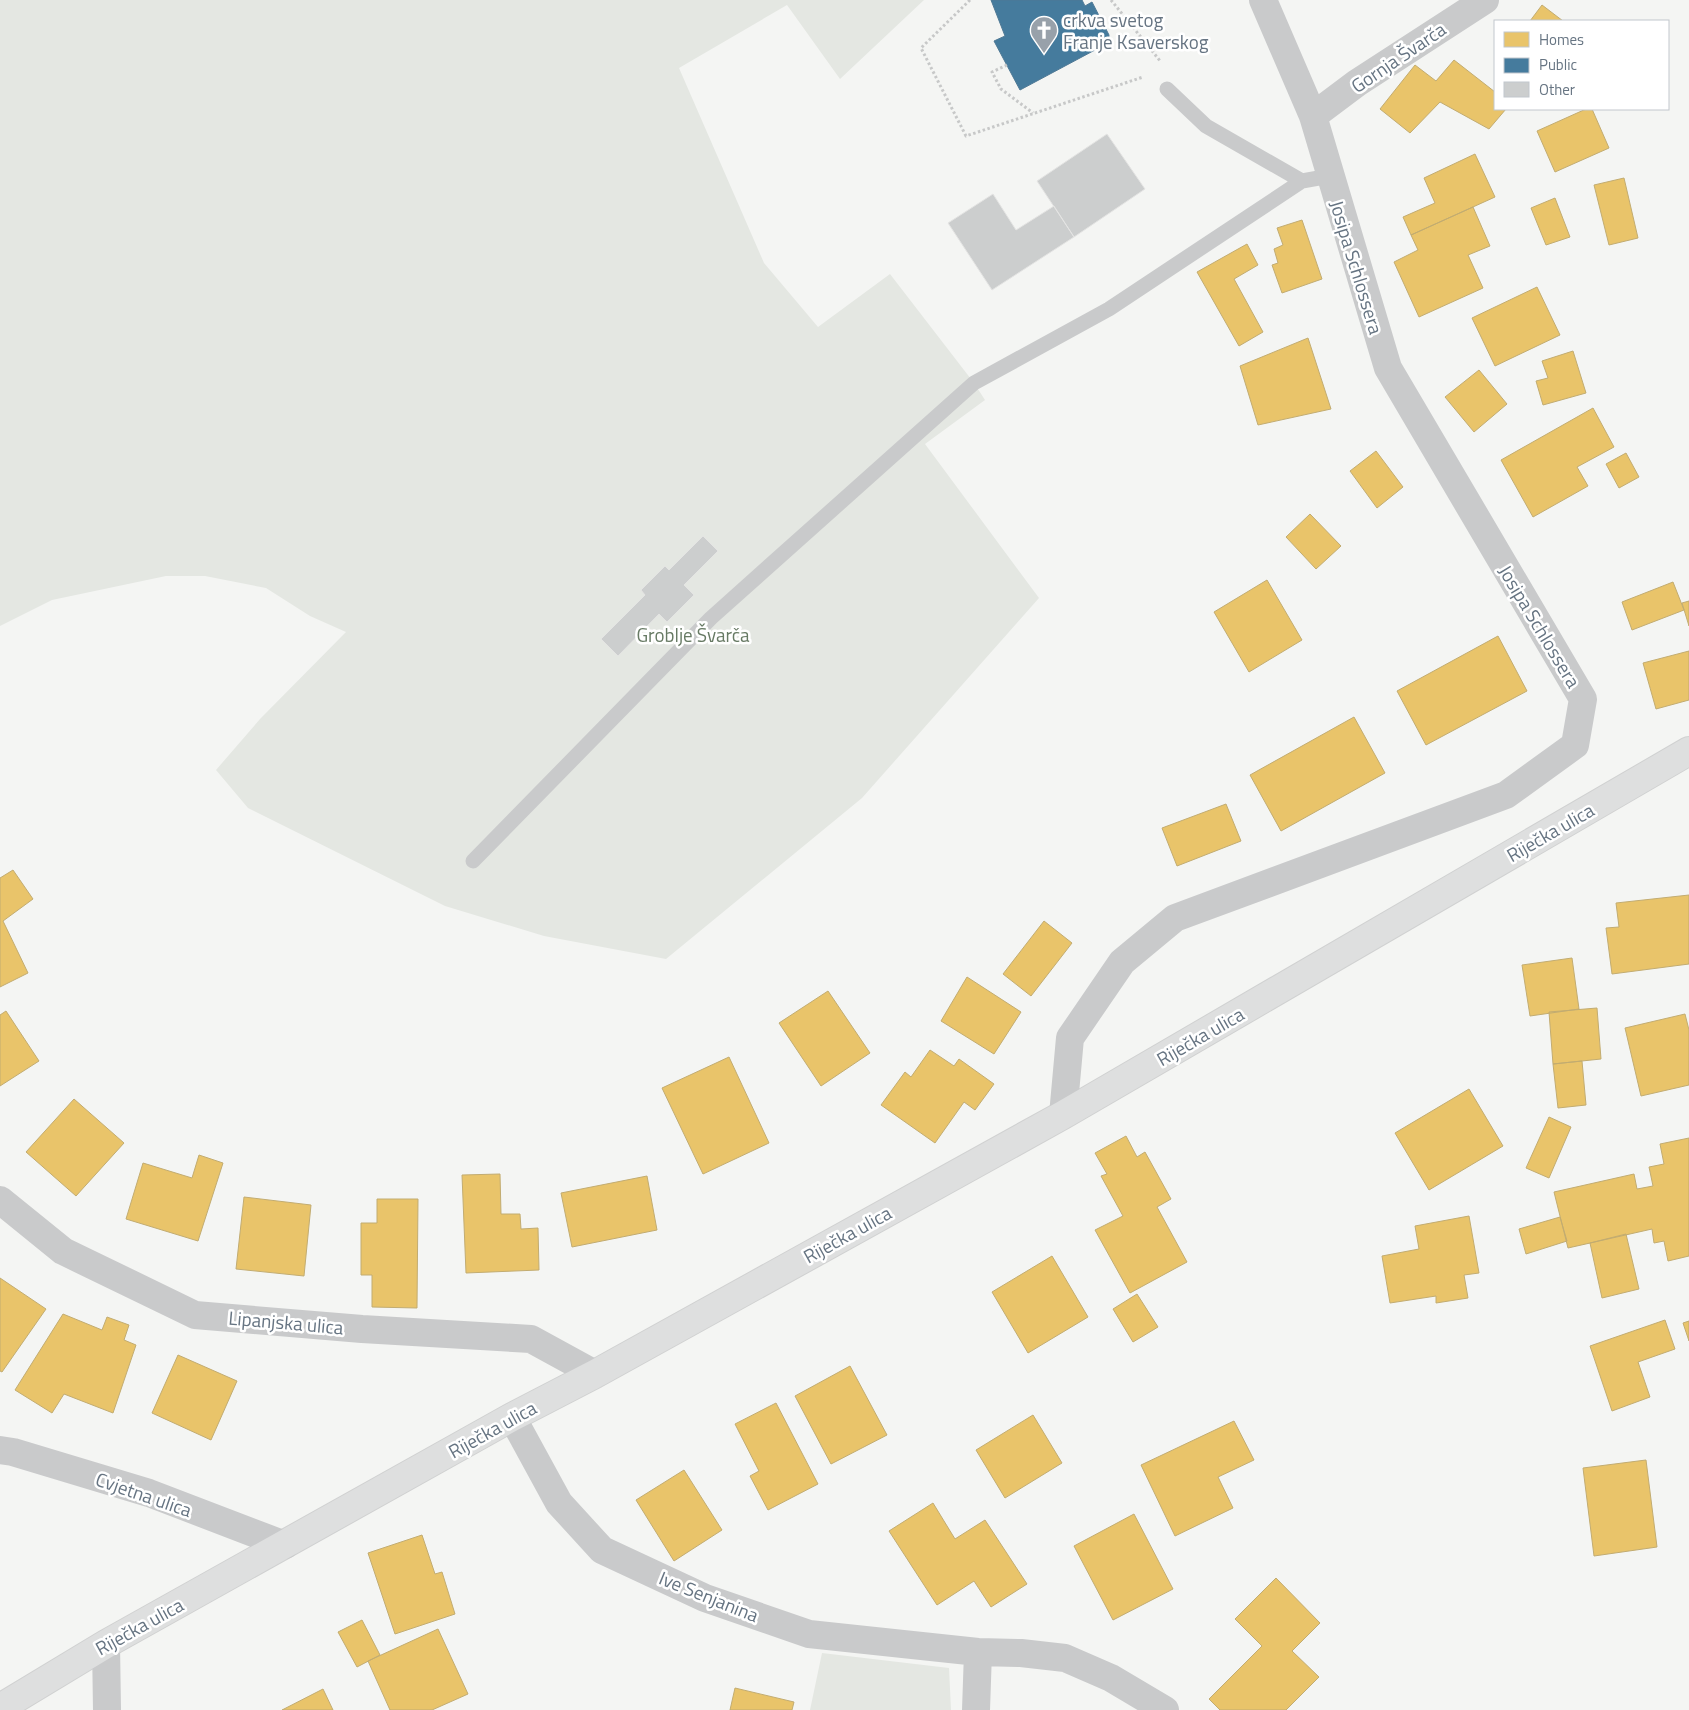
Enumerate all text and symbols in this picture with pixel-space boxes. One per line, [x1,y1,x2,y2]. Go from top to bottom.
place label: crkva svetog Franje Ksaverskog [1063,5,1209,56]
street label: Gornja Švarča [1345,14,1452,100]
church icon: crkva svetog Franje Ksaverskog [1029,15,1059,54]
legend [1494,20,1669,110]
text: Homes [1539,28,1584,51]
text: Public [1539,53,1577,76]
text: Other [1539,78,1575,101]
street label: Josipa Schlossera [1323,196,1391,338]
street label: Josipa Schlossera [1492,559,1588,693]
park label: Groblje Švarča [636,620,750,649]
street label: Riječka ulica [1501,795,1600,869]
street label: Riječka ulica [1151,999,1250,1073]
street label: Riječka ulica [798,1198,897,1270]
street label: Lipanjska ulica [227,1303,345,1342]
street label: Riječka ulica [443,1393,542,1465]
street label: Cvjetna ulica [92,1464,196,1524]
street label: Ive Senjanina [655,1563,764,1629]
street label: Riječka ulica [90,1590,189,1662]

